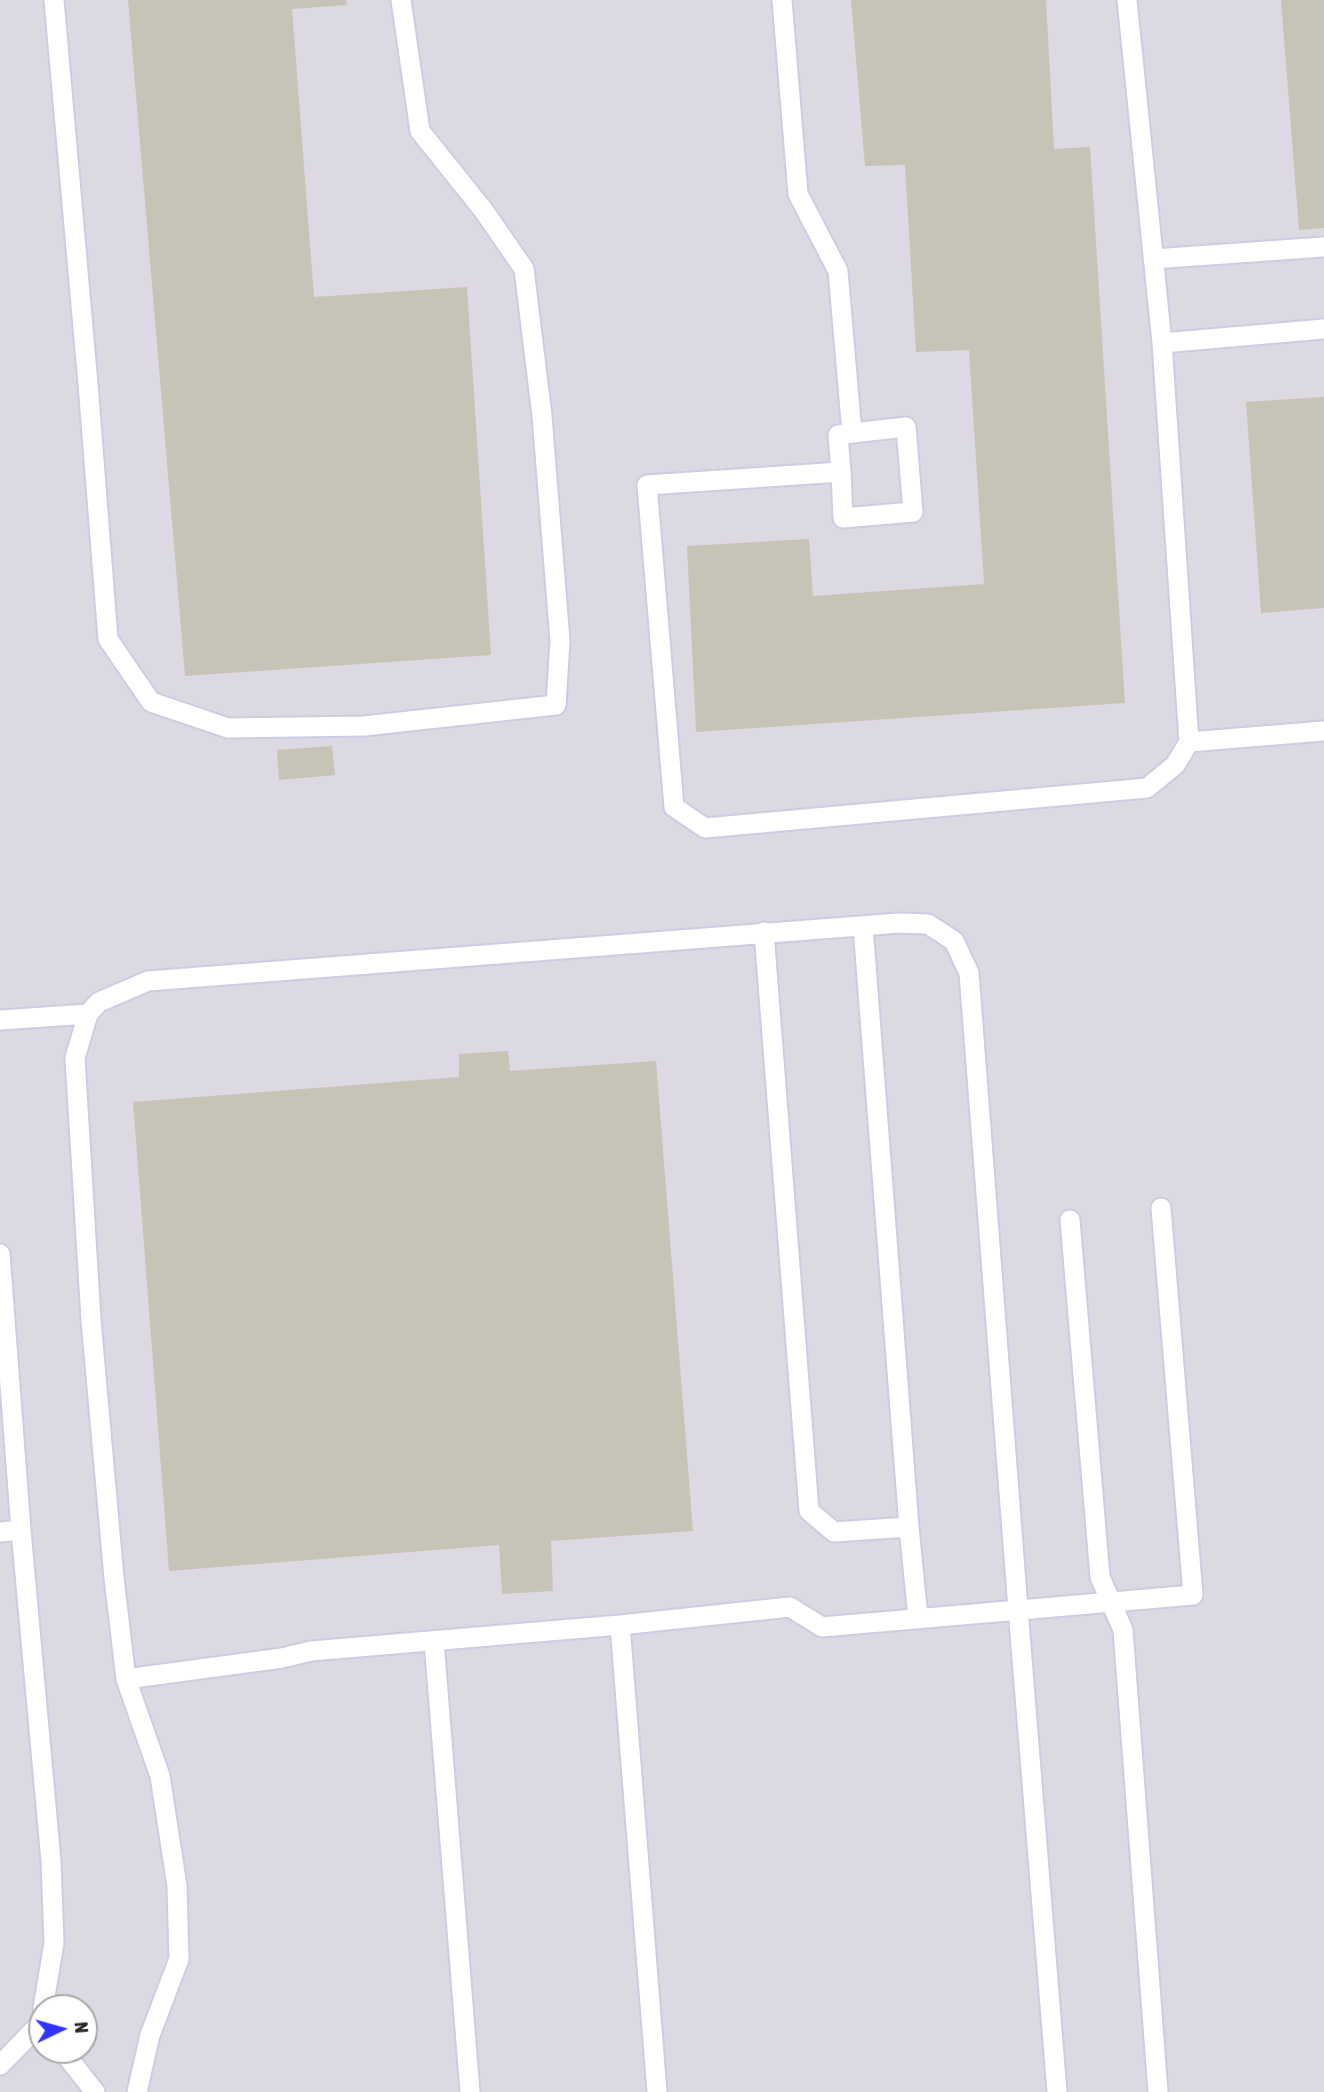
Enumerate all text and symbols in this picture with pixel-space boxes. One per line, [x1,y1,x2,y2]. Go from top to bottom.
north arrow [28,1994,98,2064]
text: N [70,2021,93,2034]

